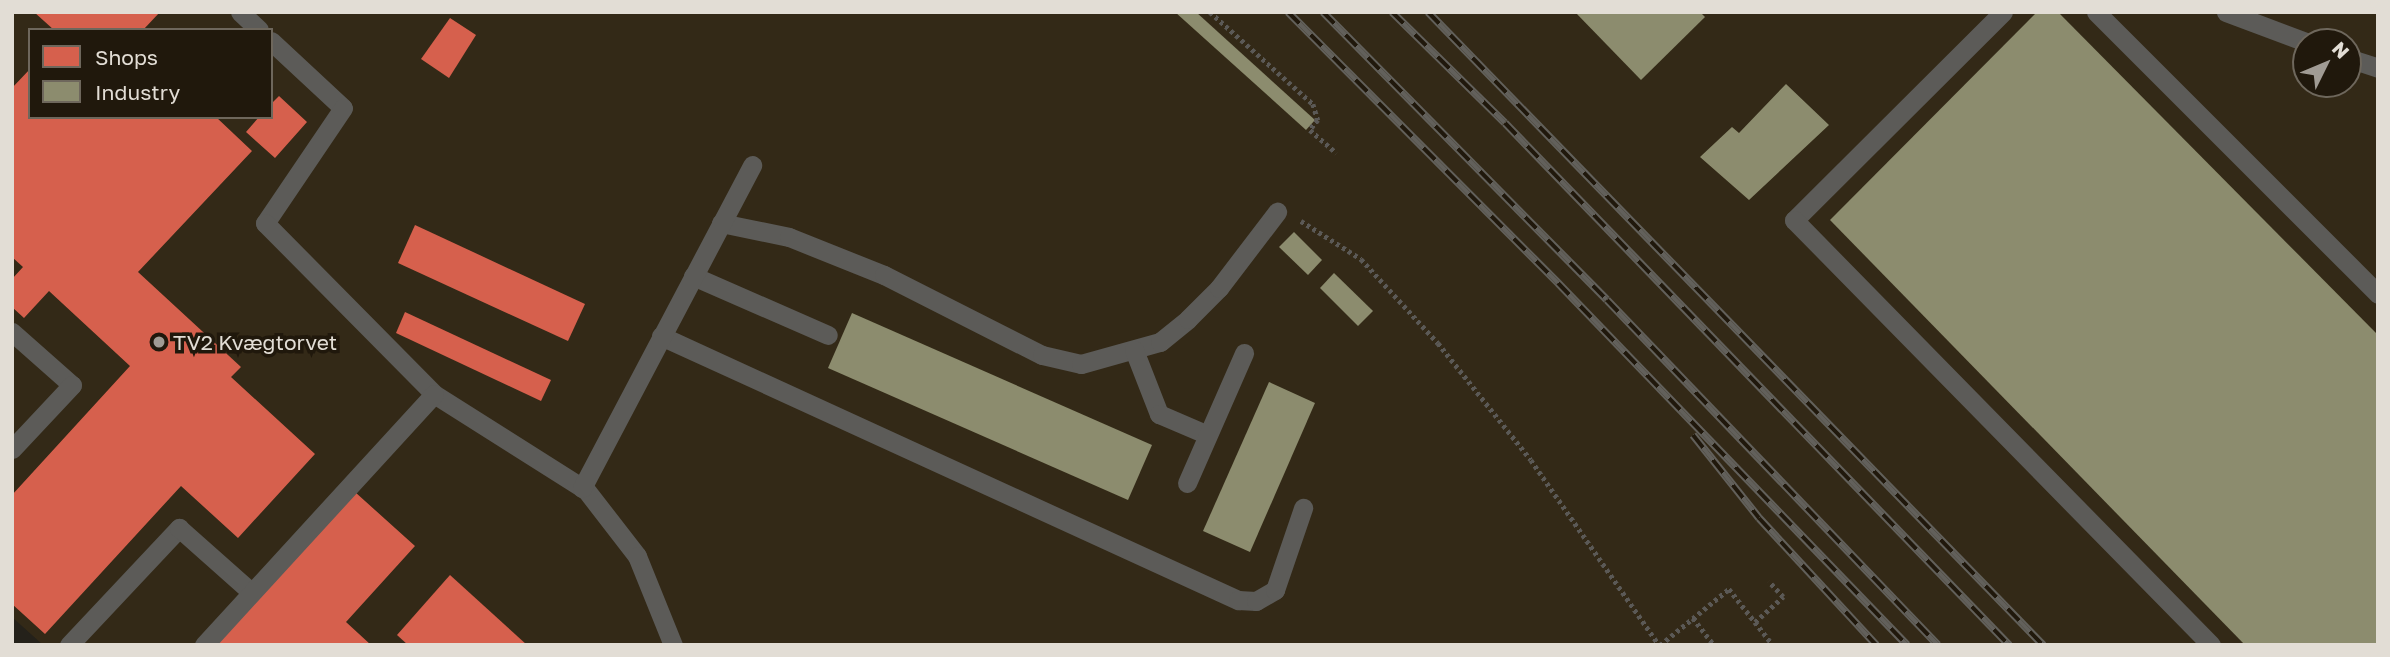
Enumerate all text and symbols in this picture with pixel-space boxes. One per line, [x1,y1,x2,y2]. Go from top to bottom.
legend [28,28,273,119]
north arrow [2292,28,2362,98]
text: N [2328,37,2355,63]
text: Shops [95,44,158,70]
text: Industry [95,79,180,105]
place label: TV2 Kvægtorvet [173,329,337,355]
marker: TV2 Kvægtorvet [151,334,167,350]

